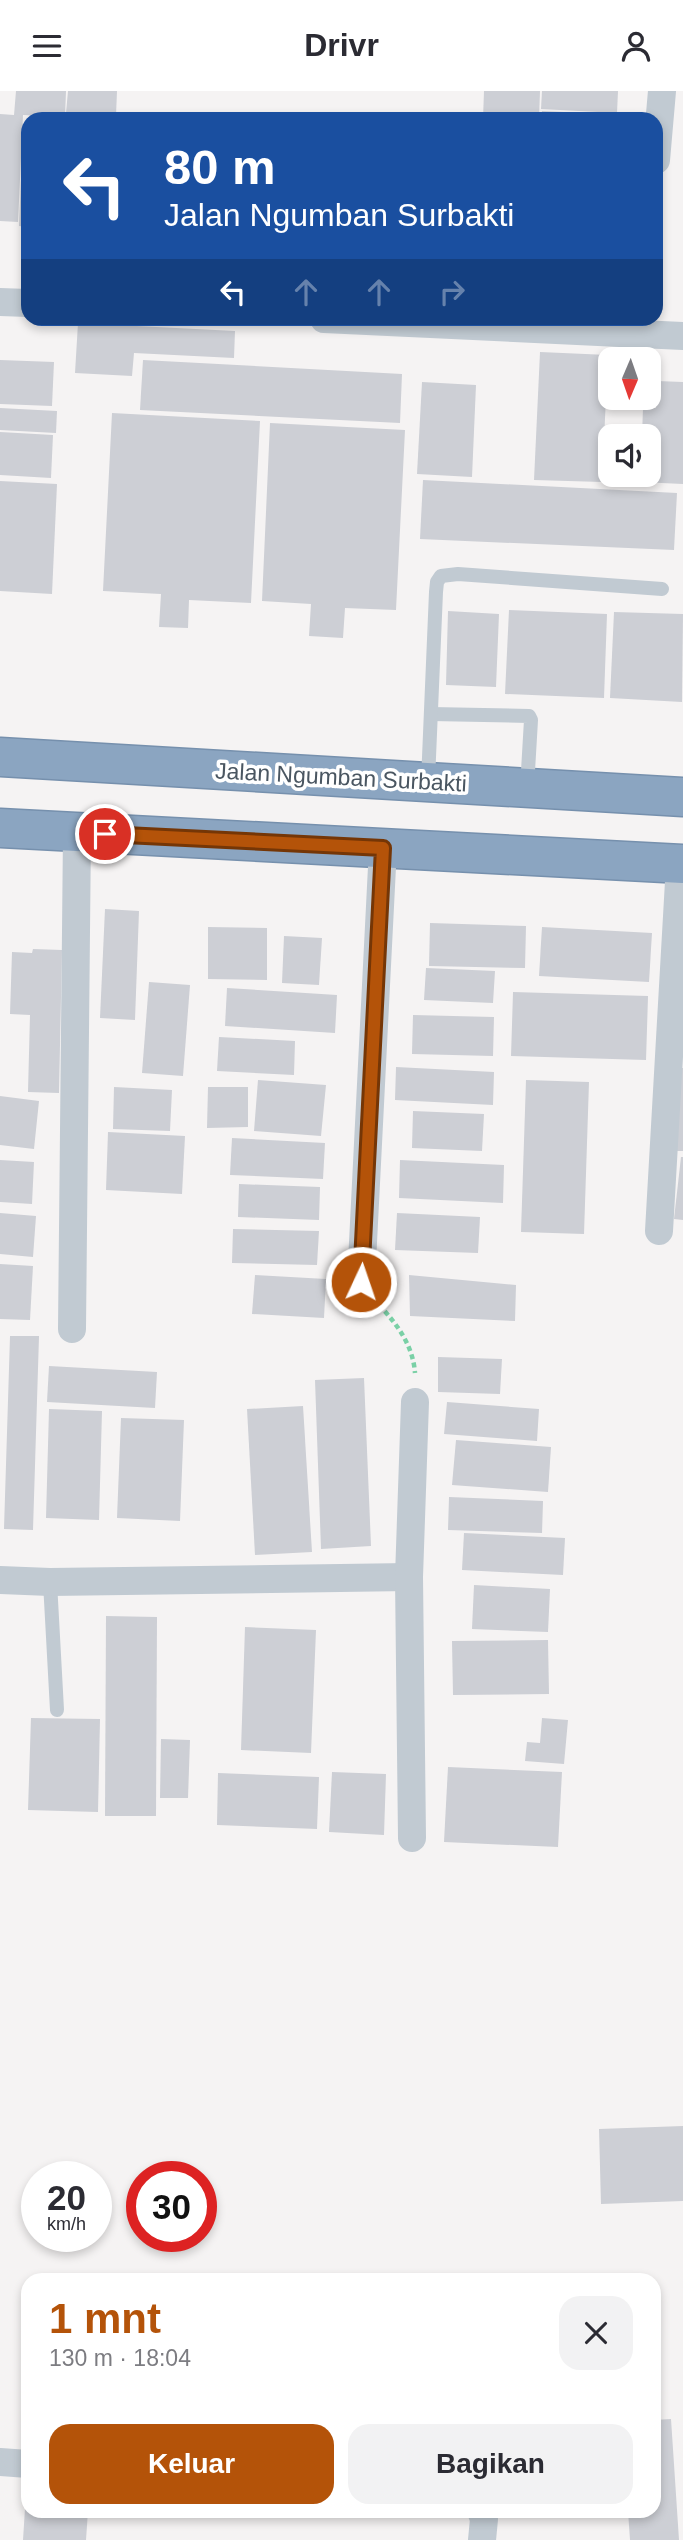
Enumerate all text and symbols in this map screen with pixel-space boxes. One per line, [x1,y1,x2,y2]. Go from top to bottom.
icon: menu [28,27,66,65]
text: Drivr [304,27,379,63]
icon: person [617,27,655,65]
icon: left [49,140,140,231]
text: 80 m [164,140,276,194]
text: Jalan Ngumban Surbakti [164,197,514,233]
icon: left [214,273,252,311]
icon: ahead [287,273,325,311]
icon: ahead [360,273,398,311]
icon: right [433,273,471,311]
north arrow [598,347,662,409]
map controls [598,347,661,487]
button: sound [598,424,661,487]
street label: Jalan Ngumban Surbakti [215,757,467,797]
pin [75,804,135,864]
icon: arrive [86,815,124,853]
position arrow [324,1245,398,1319]
speed limit sign: 30 [126,2161,217,2252]
text: 20 [47,2178,86,2217]
text: km/h [47,2214,86,2234]
text: 1 mnt [49,2295,161,2342]
button: close [559,2296,633,2370]
text: 130 m · 18:04 [49,2345,191,2371]
button: Keluar [49,2424,334,2504]
button: Bagikan [348,2424,633,2504]

